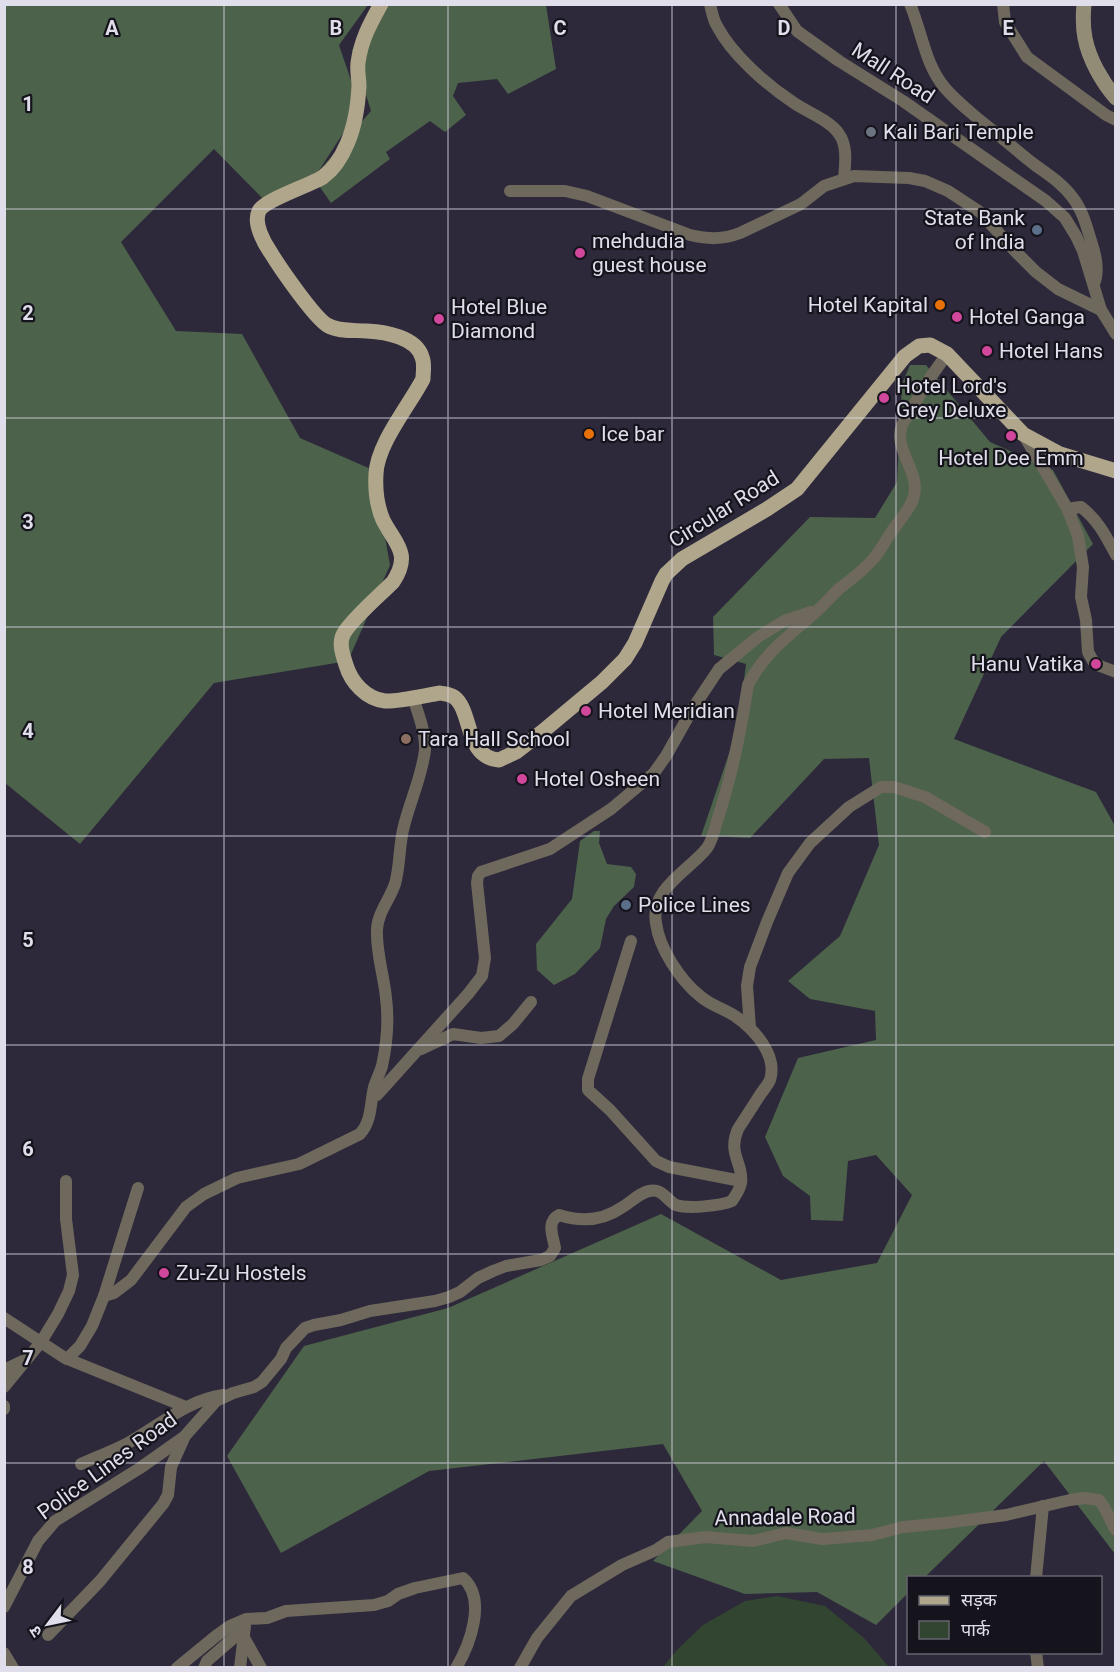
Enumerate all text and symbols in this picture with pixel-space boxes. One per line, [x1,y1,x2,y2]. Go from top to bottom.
text: A [105,16,119,40]
text: B [330,16,342,40]
text: C [553,16,567,40]
text: D [778,16,791,40]
text: E [1002,16,1014,40]
street label: Mall Road [847,38,939,108]
text: 1 [22,92,34,116]
place label: Kali Bari Temple [883,120,1034,144]
marker: Kali Bari Temple [864,125,878,139]
place label: State Bank of India [924,206,1025,254]
marker: State Bank of India [1030,223,1044,237]
place label: mehdudia guest house [592,229,707,277]
marker: mehdudia guest house [573,246,587,260]
place label: Hotel Kapital [808,293,928,317]
place label: Hotel Blue Diamond [451,295,547,343]
marker: Hotel Kapital [933,298,947,312]
text: 2 [22,301,34,325]
place label: Hotel Ganga [969,305,1085,329]
marker: Hotel Ganga [950,310,964,324]
marker: Hotel Blue Diamond [432,312,446,326]
place label: Hotel Hans [999,339,1103,363]
marker: Hotel Hans [980,344,994,358]
place label: Hotel Lord's Grey Deluxe [896,374,1007,422]
marker: Hotel Lord's Grey Deluxe [877,391,891,405]
place label: Ice bar [601,422,664,446]
marker: Ice bar [582,427,596,441]
marker: Hotel Dee Emm [1004,429,1018,443]
place label: Hotel Dee Emm [938,446,1084,470]
street label: Circular Road [665,466,783,552]
text: 3 [22,510,34,534]
place label: Hanu Vatika [971,652,1084,676]
marker: Hanu Vatika [1089,657,1103,671]
place label: Hotel Meridian [598,699,735,723]
marker: Hotel Meridian [579,704,593,718]
text: 4 [22,719,34,743]
place label: Tara Hall School [418,727,570,751]
marker: Tara Hall School [399,732,413,746]
place label: Hotel Osheen [534,767,660,791]
marker: Hotel Osheen [515,772,529,786]
place label: Police Lines [638,893,751,917]
marker: Police Lines [619,898,633,912]
text: 5 [22,928,34,952]
text: 6 [22,1137,34,1161]
place label: Zu-Zu Hostels [176,1261,307,1285]
marker: Zu-Zu Hostels [157,1266,171,1280]
text: 7 [22,1346,34,1370]
street label: Police Lines Road [33,1407,181,1525]
street label: Annadale Road [714,1504,856,1530]
text: 8 [22,1555,34,1579]
legend [907,1576,1102,1654]
text: सड़क [961,1589,998,1610]
north arrow [18,1594,78,1654]
text: पार्क [961,1619,991,1640]
text: उ [25,1622,46,1641]

